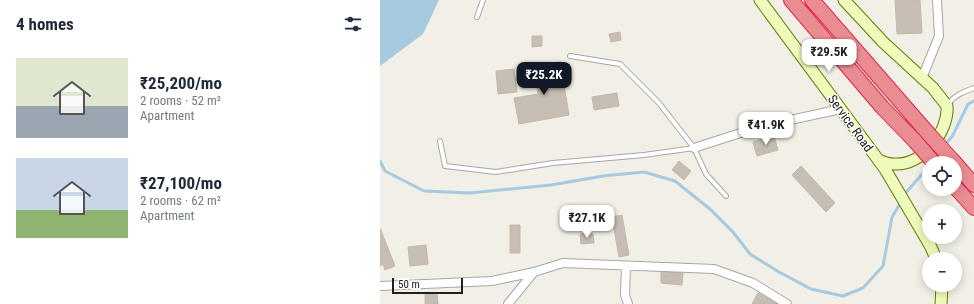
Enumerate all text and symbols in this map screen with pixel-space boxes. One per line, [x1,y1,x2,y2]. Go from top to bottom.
icon: filters [342,13,364,35]
text: 4 homes [16,14,74,34]
pin: ₹29.5K [796,39,862,73]
text: ₹29.5K [811,44,847,59]
pin: ₹25.2K [511,62,577,96]
text: ₹25.2K [526,67,562,82]
text: ₹25,200/mo [140,73,222,93]
icon: home [48,74,96,122]
street label: Service Road [825,92,876,155]
text: 2 rooms · 52 m² [140,93,221,108]
text: Apartment [140,108,194,123]
pin: ₹41.9K [733,112,799,146]
text: ₹41.9K [748,117,784,132]
map controls [922,156,962,292]
button: locate [922,156,962,196]
text: ₹27,100/mo [140,173,222,193]
icon: home [48,174,96,222]
text: 2 rooms · 62 m² [140,193,221,208]
button: + [922,204,962,244]
pin: ₹27.1K [554,205,620,239]
text: Apartment [140,208,194,223]
text: ₹27.1K [569,210,605,225]
button: − [922,252,962,292]
scale bar [392,276,463,295]
text: 50 m [398,278,420,291]

